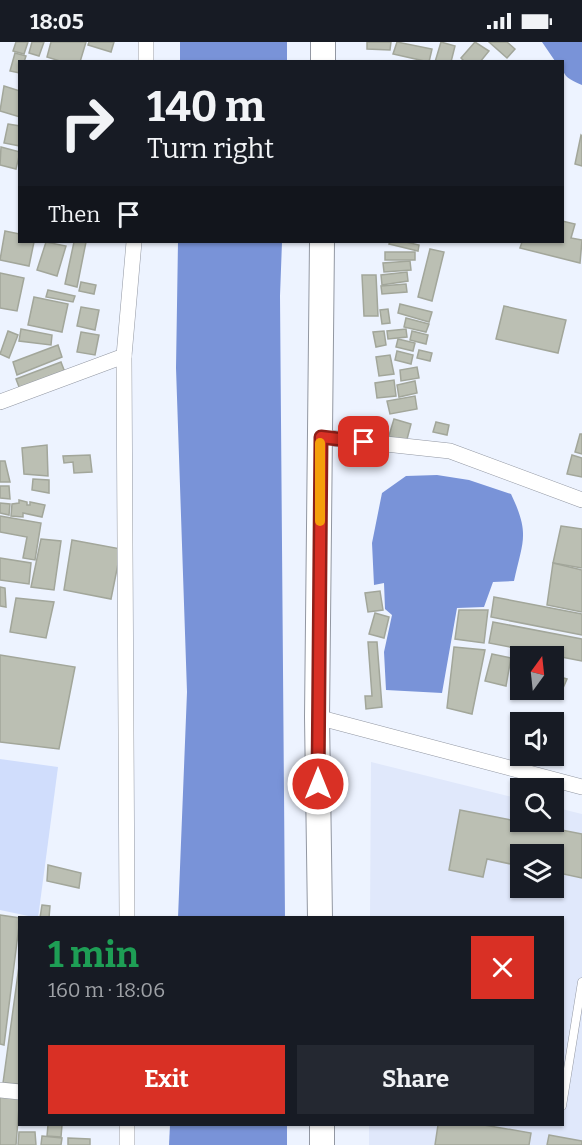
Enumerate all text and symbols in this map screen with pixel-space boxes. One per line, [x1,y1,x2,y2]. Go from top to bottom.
text: 18:05 [30,8,84,35]
text: 140 m [147,82,265,132]
icon: right [48,84,126,162]
text: Turn right [147,133,274,165]
icon: arrive [112,198,145,231]
text: Then [48,201,100,228]
pin [338,416,389,467]
icon: arrive [347,425,380,458]
north arrow [510,646,564,700]
map controls [510,646,564,898]
button: sound [510,712,564,766]
position arrow [286,752,350,816]
button: search [510,778,564,832]
button: layers [510,844,564,898]
text: 1 min [48,933,139,977]
button: close [471,936,534,999]
text: 160 m · 18:06 [48,978,165,1002]
button: Exit [48,1045,285,1114]
button: Share [297,1045,534,1114]

